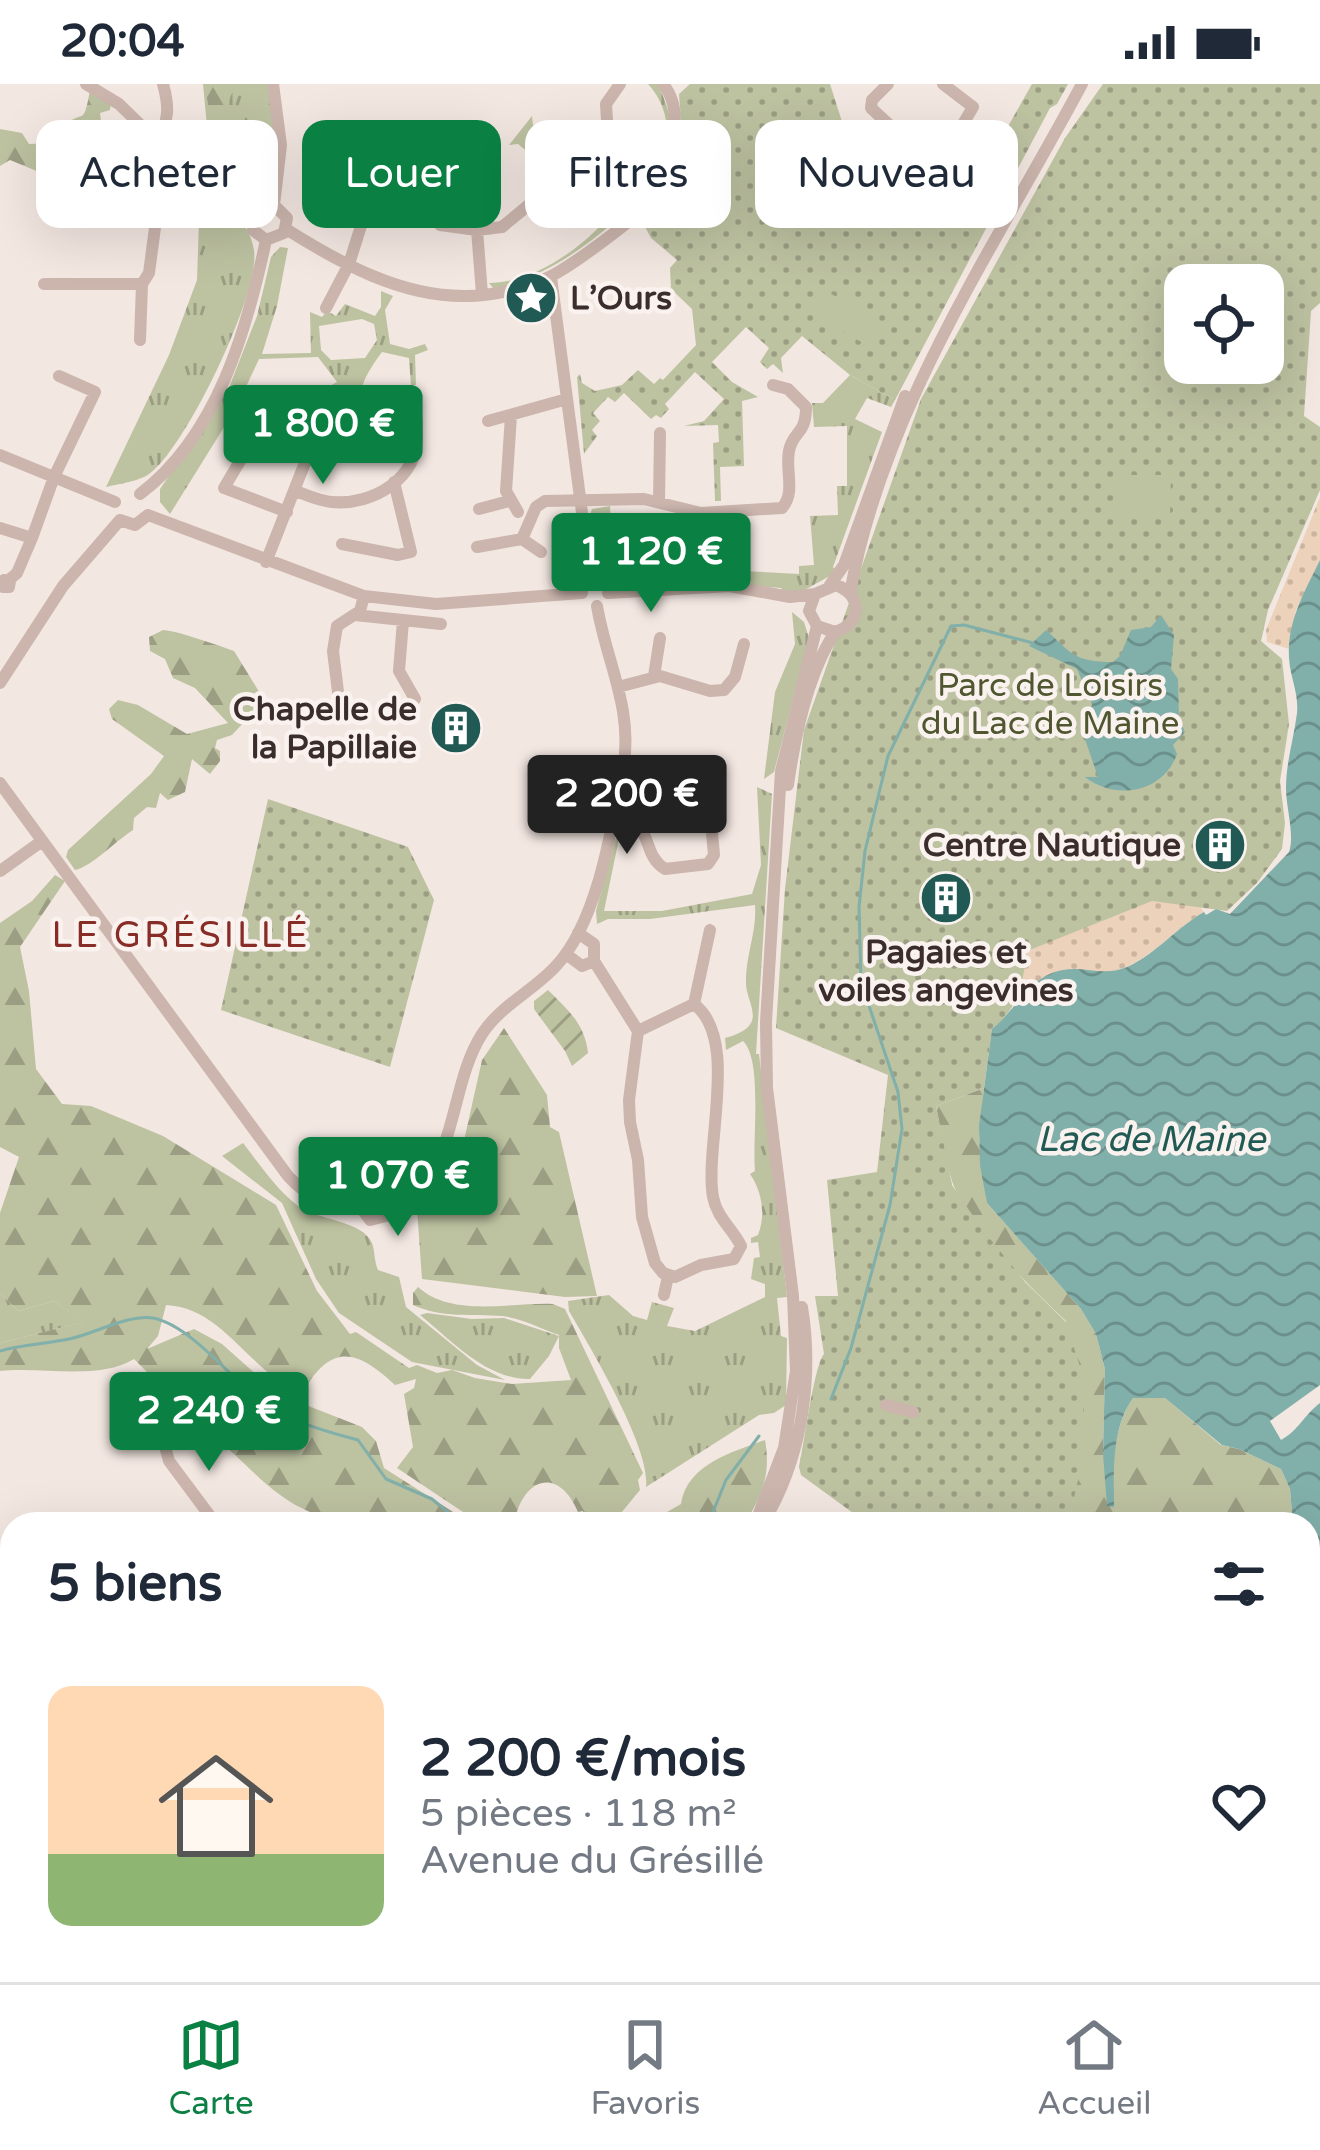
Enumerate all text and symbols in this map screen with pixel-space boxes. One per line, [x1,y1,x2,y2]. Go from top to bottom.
text: 20:04 [60,15,185,69]
chip: Acheter [36,120,278,228]
chip: Louer [302,120,501,228]
chip: Filtres [525,120,731,228]
chip: Nouveau [755,120,1018,228]
map controls [1164,264,1284,384]
button: locate [1164,264,1284,384]
place icon: L’Ours [503,270,559,326]
place label: L’Ours [570,279,672,318]
pin: 1 800 € [212,385,434,487]
text: 1 800 € [251,400,395,447]
pin: 1 120 € [540,513,762,615]
text: 1 120 € [579,528,723,575]
park label: Parc de Loisirs du Lac de Maine [921,666,1179,743]
place label: Chapelle de la Papillaie [233,690,417,767]
building icon: Chapelle de la Papillaie [428,700,484,756]
pin: 2 200 € [516,755,738,857]
text: 2 200 € [555,770,699,817]
building icon: Centre Nautique [1192,817,1248,873]
place label: Centre Nautique [923,826,1181,865]
building icon: Pagaies et voiles angevines [918,870,974,926]
district label: LE GRÉSILLÉ [52,914,310,957]
place label: Pagaies et voiles angevines [818,933,1074,1010]
water label: Lac de Maine [1037,1118,1267,1161]
pin: 1 070 € [287,1137,509,1239]
text: 1 070 € [326,1152,470,1199]
pin: 2 240 € [98,1372,320,1474]
text: 2 240 € [137,1387,281,1434]
icon: filters [1206,1551,1272,1617]
text: 5 biens [48,1553,223,1615]
text: 2 200 €/mois [420,1728,746,1790]
icon: home [144,1734,288,1878]
icon: heart [1206,1773,1272,1839]
text: 5 pièces · 118 m² [420,1790,737,1837]
text: Avenue du Grésillé [420,1837,764,1884]
tab: Carte [168,2012,254,2123]
tab: Favoris [590,2012,700,2123]
tab: Accueil [1037,2012,1152,2123]

